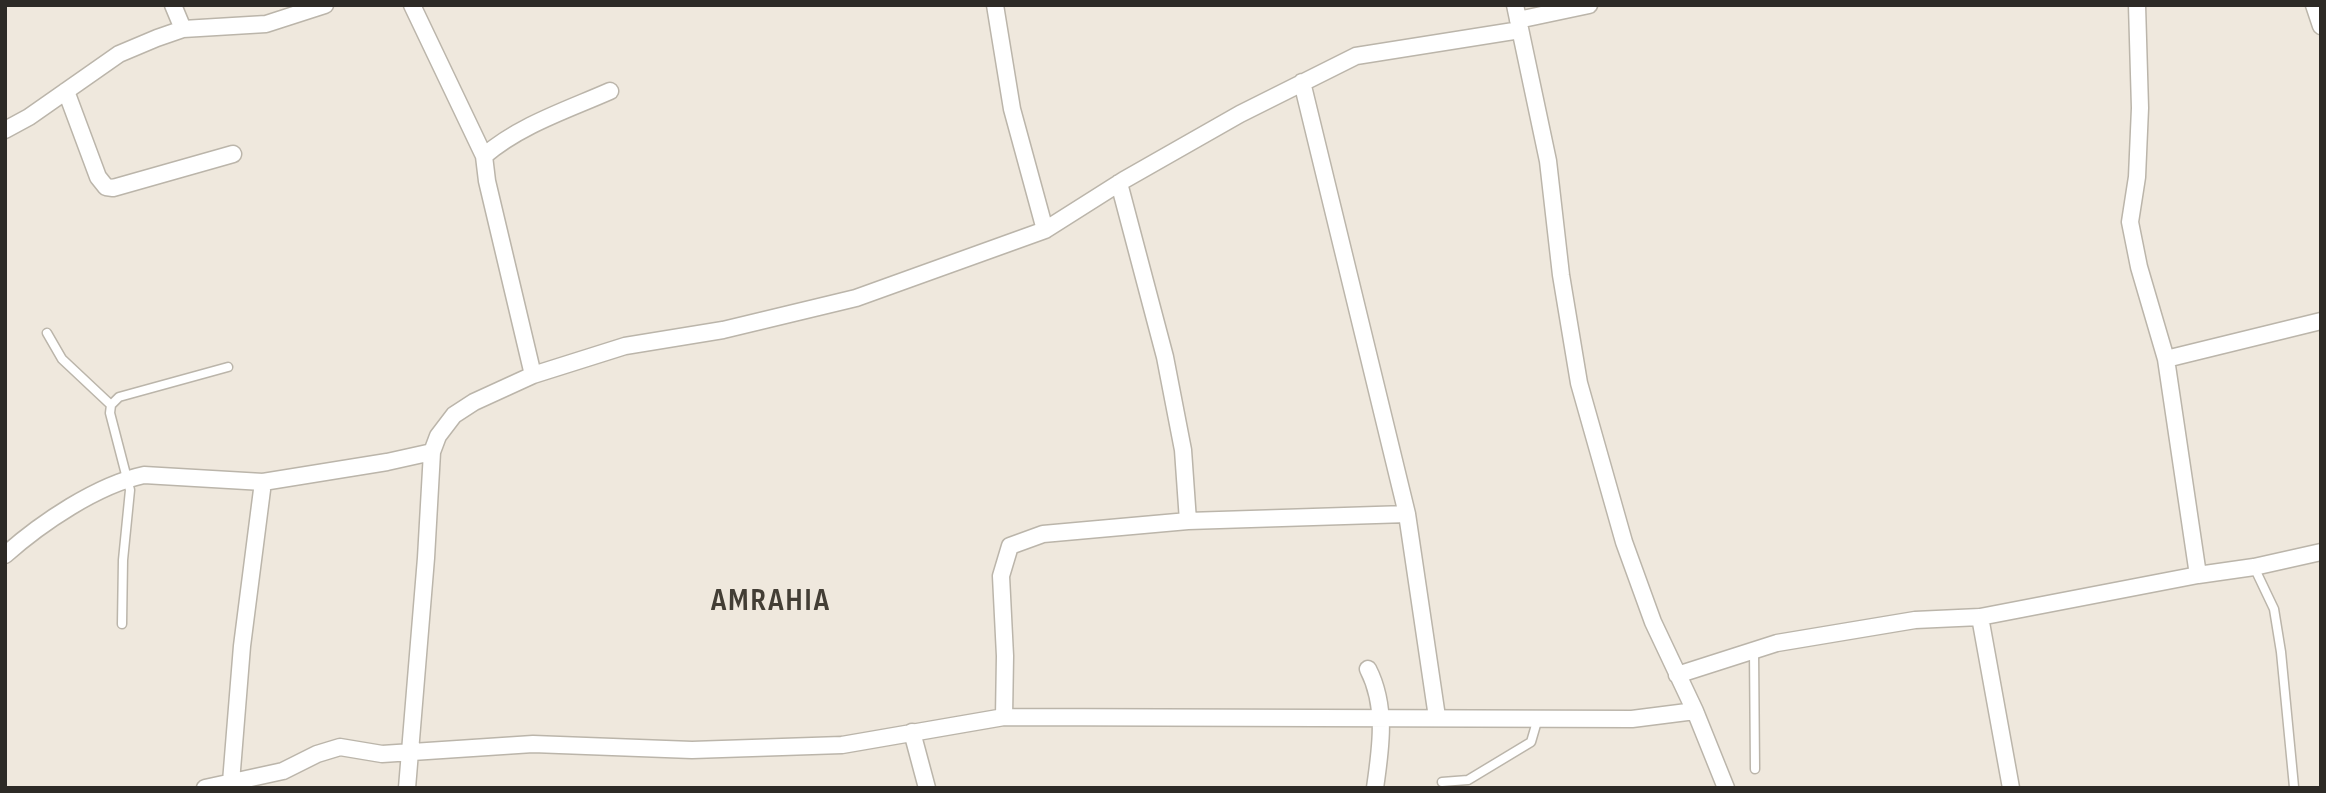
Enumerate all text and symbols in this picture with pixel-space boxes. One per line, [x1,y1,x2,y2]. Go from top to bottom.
district label: AMRAHIA [712,583,830,621]

